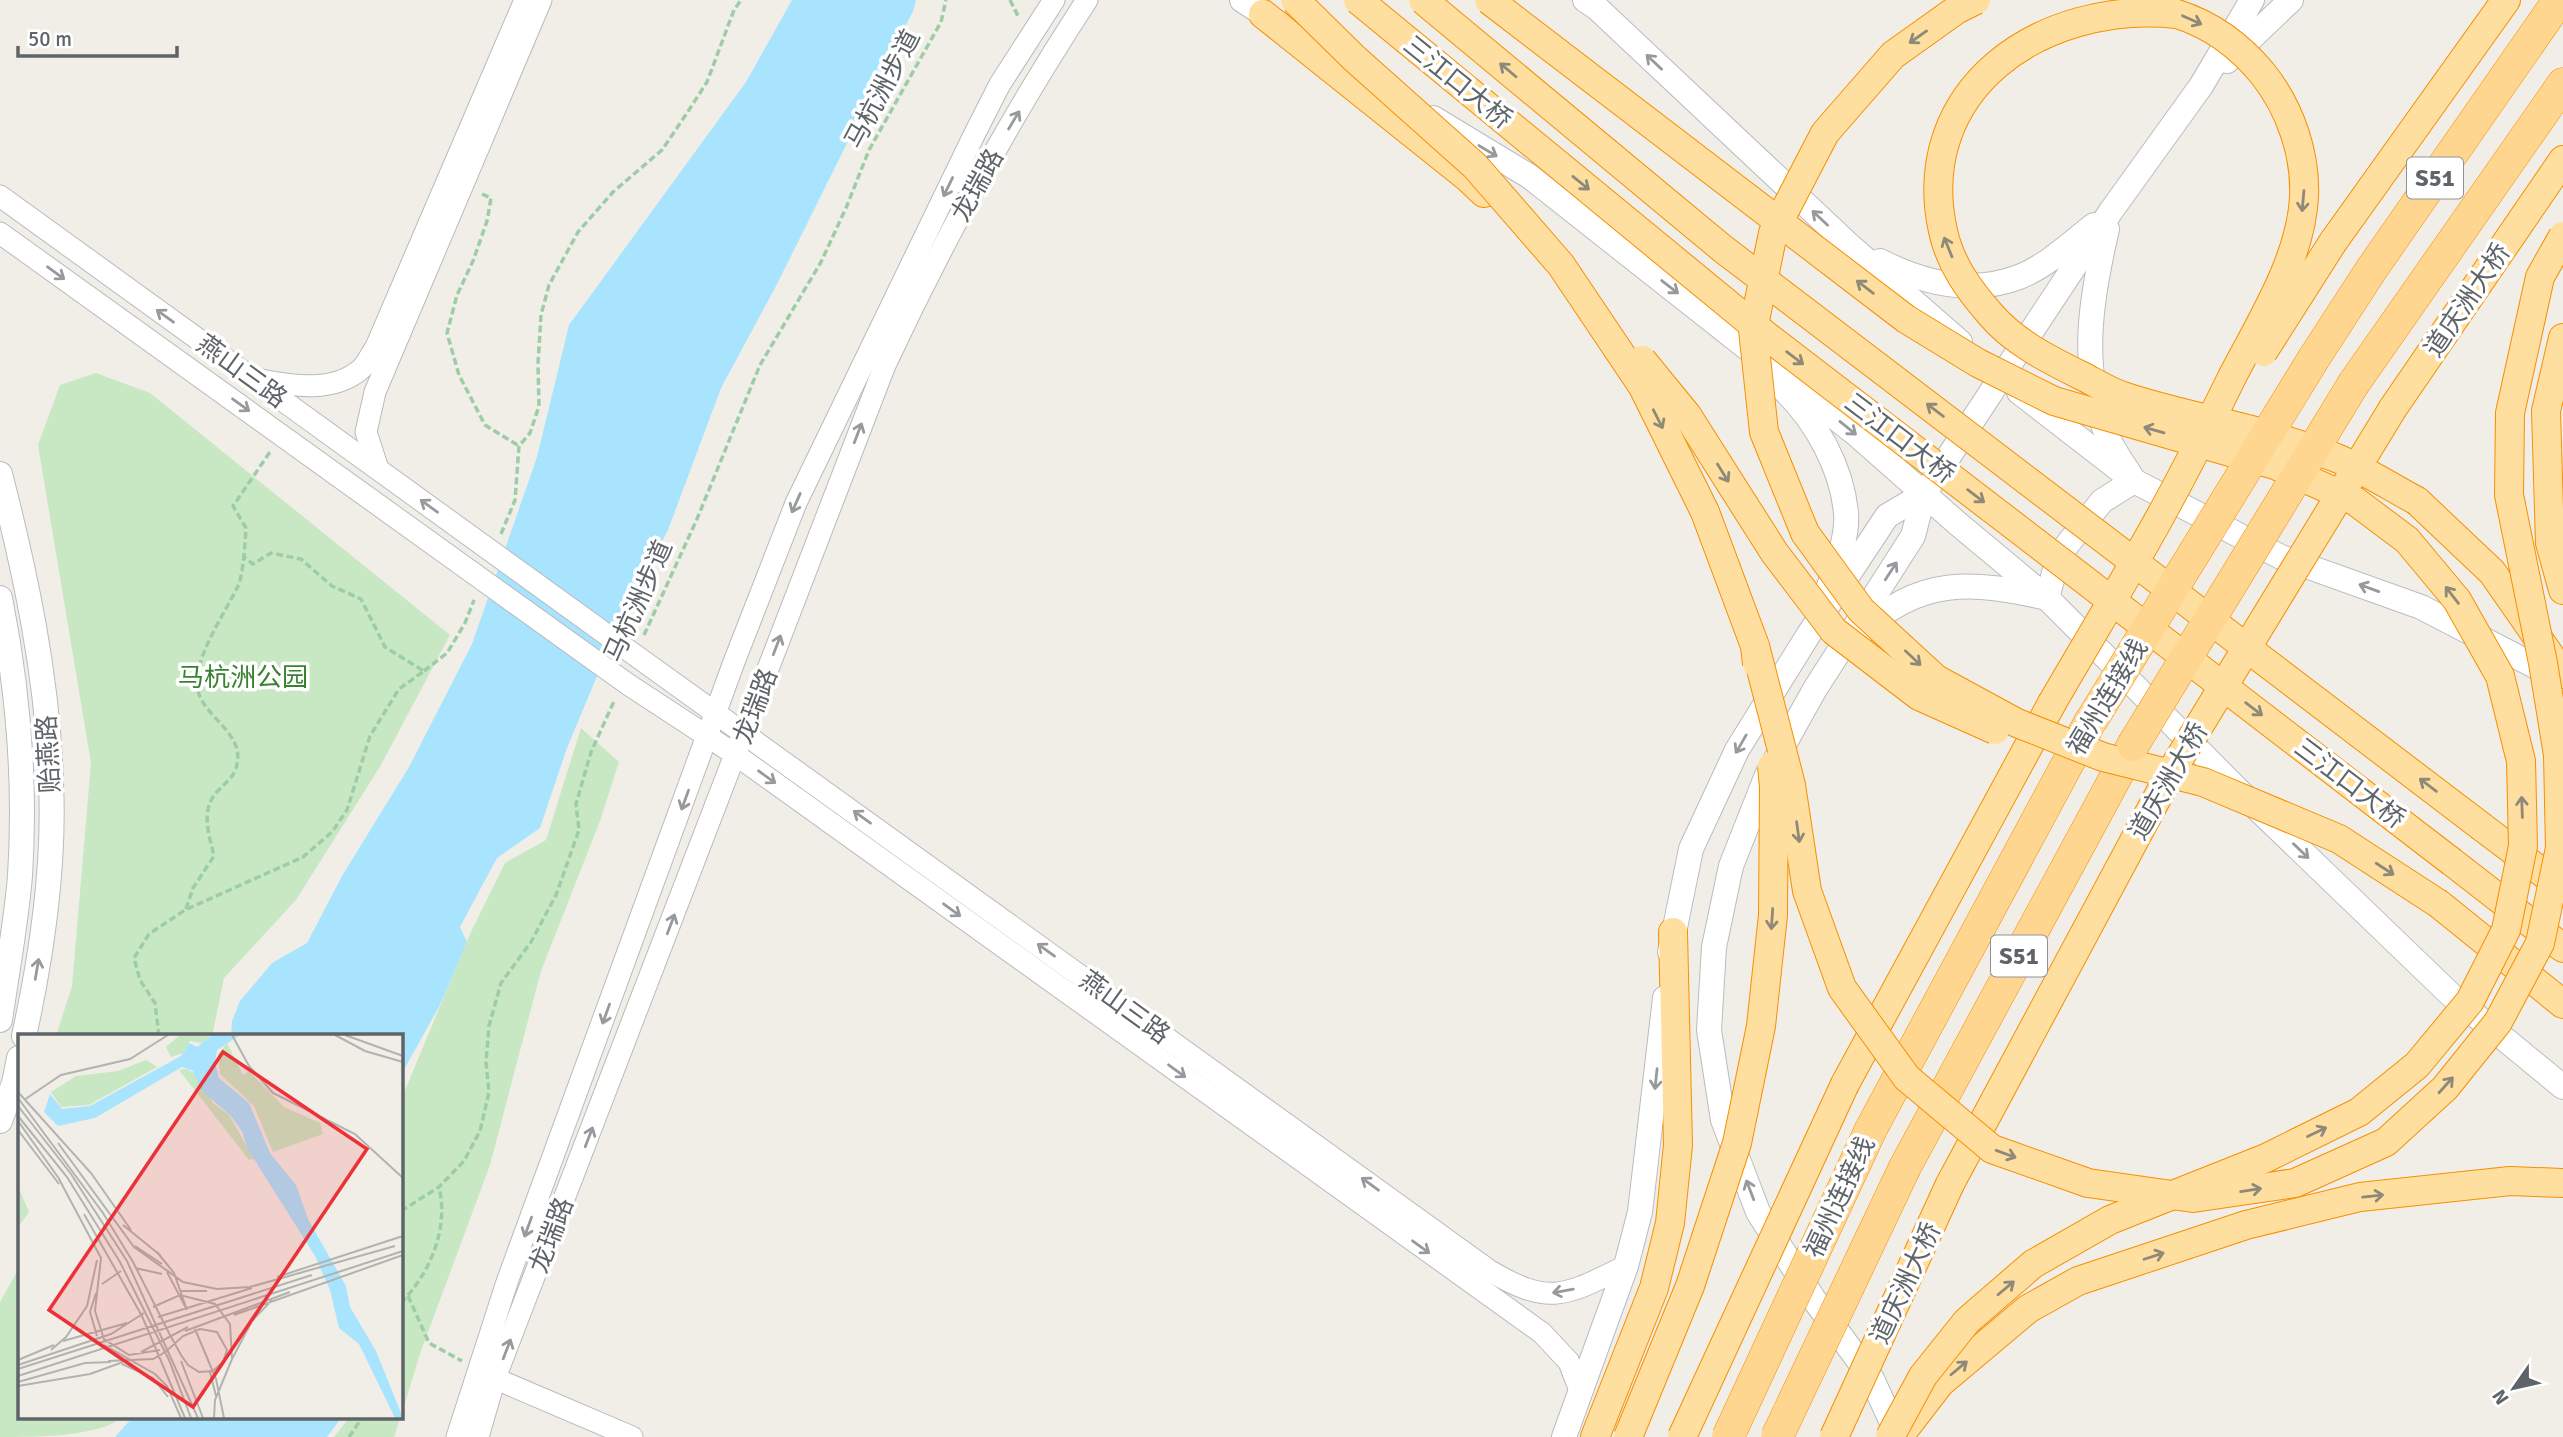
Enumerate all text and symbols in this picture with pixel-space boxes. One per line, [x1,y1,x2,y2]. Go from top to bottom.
scale bar [18,14,177,58]
one-way arrow [2181,14,2202,27]
street label: 马杭洲步道 [838,25,928,154]
text: 50 m [28,26,72,52]
street label: 三江口大桥 [1397,29,1518,136]
one-way arrow [1909,29,1928,44]
one-way arrow [1646,54,1664,71]
one-way arrow [1499,62,1517,78]
one-way arrow [1007,110,1021,130]
street label: 龙瑞路 [945,144,1011,227]
one-way arrow [1477,144,1497,158]
road number: S51 [2407,158,2463,198]
one-way arrow [1571,175,1589,191]
one-way arrow [940,176,954,197]
one-way arrow [2296,189,2309,212]
one-way arrow [1812,209,1829,226]
one-way arrow [1941,237,1954,259]
street label: 道庆洲大桥 [2418,238,2517,363]
one-way arrow [46,266,65,280]
one-way arrow [1660,280,1678,295]
one-way arrow [1855,280,1874,295]
one-way arrow [156,308,175,323]
street label: 燕山三路 [190,328,293,415]
one-way arrow [1786,350,1804,365]
street label: 三江口大桥 [1838,387,1961,491]
one-way arrow [231,398,250,412]
one-way arrow [1925,403,1944,418]
one-way arrow [1652,408,1666,429]
one-way arrow [1839,420,1857,436]
one-way arrow [853,422,865,444]
one-way arrow [2143,423,2165,436]
one-way arrow [1717,462,1731,482]
one-way arrow [1966,489,1985,504]
one-way arrow [789,491,802,513]
one-way arrow [420,499,439,513]
street label: 马杭洲步道 [598,536,680,667]
one-way arrow [1883,562,1898,581]
one-way arrow [2358,581,2380,594]
one-way arrow [2444,587,2459,605]
street label: 福州连接线 [2061,634,2155,761]
one-way arrow [772,635,785,657]
one-way arrow [1904,650,1922,666]
park label: 马杭洲公园 [178,662,308,694]
street label: 龙瑞路 [727,664,785,749]
one-way arrow [2244,702,2262,717]
street label: 贻燕路 [31,714,67,794]
street label: 道庆洲大桥 [2123,717,2215,846]
street label: 三江口大桥 [2288,732,2411,836]
one-way arrow [1734,733,1748,753]
one-way arrow [757,770,776,784]
one-way arrow [2419,778,2437,793]
one-way arrow [678,789,690,811]
one-way arrow [2516,796,2529,819]
one-way arrow [853,810,872,824]
one-way arrow [1792,820,1805,843]
one-way arrow [2292,842,2309,859]
one-way arrow [2375,863,2395,877]
one-way arrow [942,903,961,917]
one-way arrow [1765,907,1778,930]
one-way arrow [665,914,678,936]
road number: S51 [1991,936,2047,976]
one-way arrow [1037,943,1056,957]
one-way arrow [31,958,44,981]
street label: 燕山三路 [1073,964,1176,1051]
one-way arrow [599,1002,611,1024]
inset map [18,1034,402,1420]
one-way arrow [1167,1064,1186,1078]
one-way arrow [1649,1068,1662,1090]
one-way arrow [2438,1077,2454,1095]
one-way arrow [2306,1125,2327,1139]
one-way arrow [583,1126,596,1148]
street label: 福州连接线 [1798,1132,1882,1263]
one-way arrow [1994,1148,2016,1161]
one-way arrow [1361,1177,1380,1191]
one-way arrow [1742,1179,1755,1201]
one-way arrow [2239,1183,2262,1196]
one-way arrow [2361,1189,2384,1202]
street label: 龙瑞路 [523,1193,581,1278]
one-way arrow [520,1216,533,1238]
street label: 道庆洲大桥 [1864,1218,1948,1349]
one-way arrow [1411,1239,1430,1254]
one-way arrow [2142,1248,2164,1261]
one-way arrow [1996,1280,2014,1296]
one-way arrow [1552,1285,1575,1299]
one-way arrow [501,1338,514,1360]
north arrow [2479,1353,2549,1423]
one-way arrow [1950,1360,1968,1376]
text: N [2487,1385,2514,1409]

